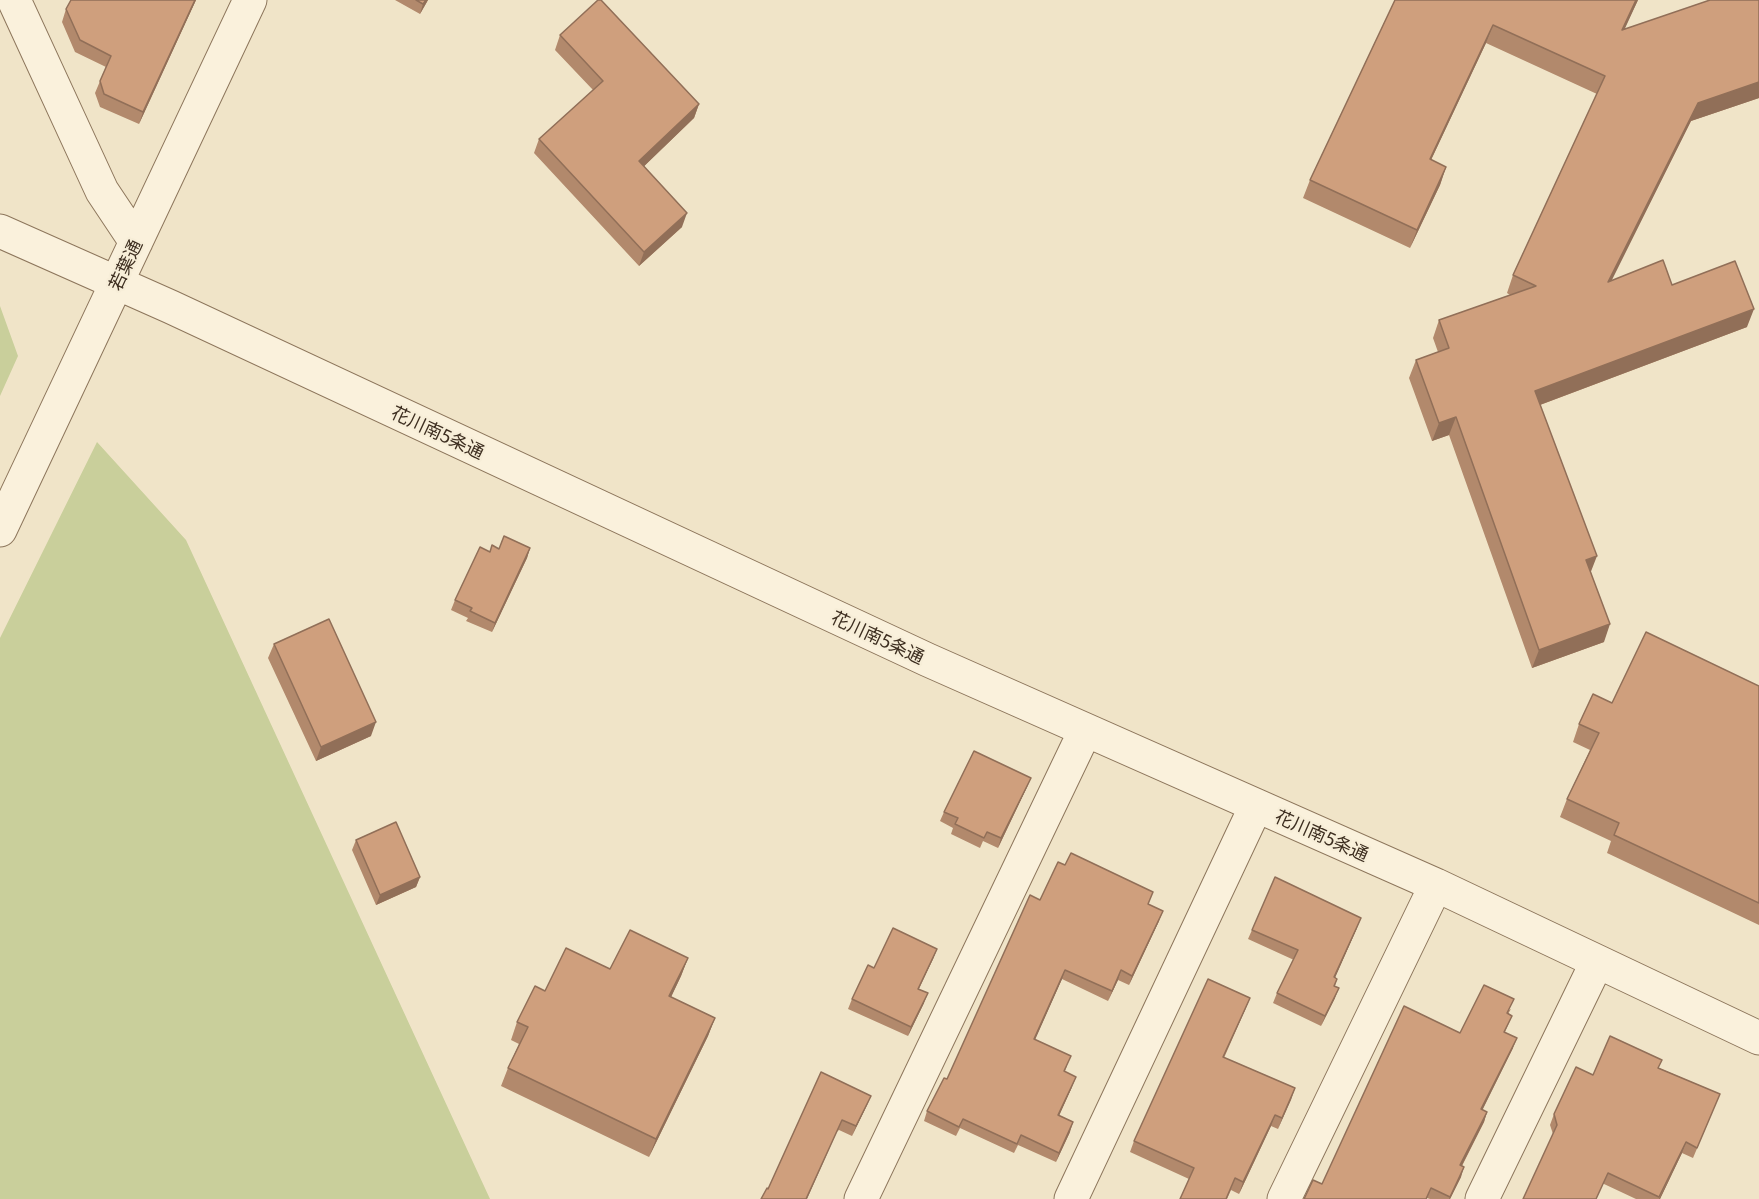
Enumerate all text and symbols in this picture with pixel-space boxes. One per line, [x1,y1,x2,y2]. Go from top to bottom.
street label: 若葉通 [104,236,146,294]
street label: 花川南5条通 [388,401,488,463]
street label: 花川南5条通 [828,606,928,668]
street label: 花川南5条通 [1272,805,1372,865]

